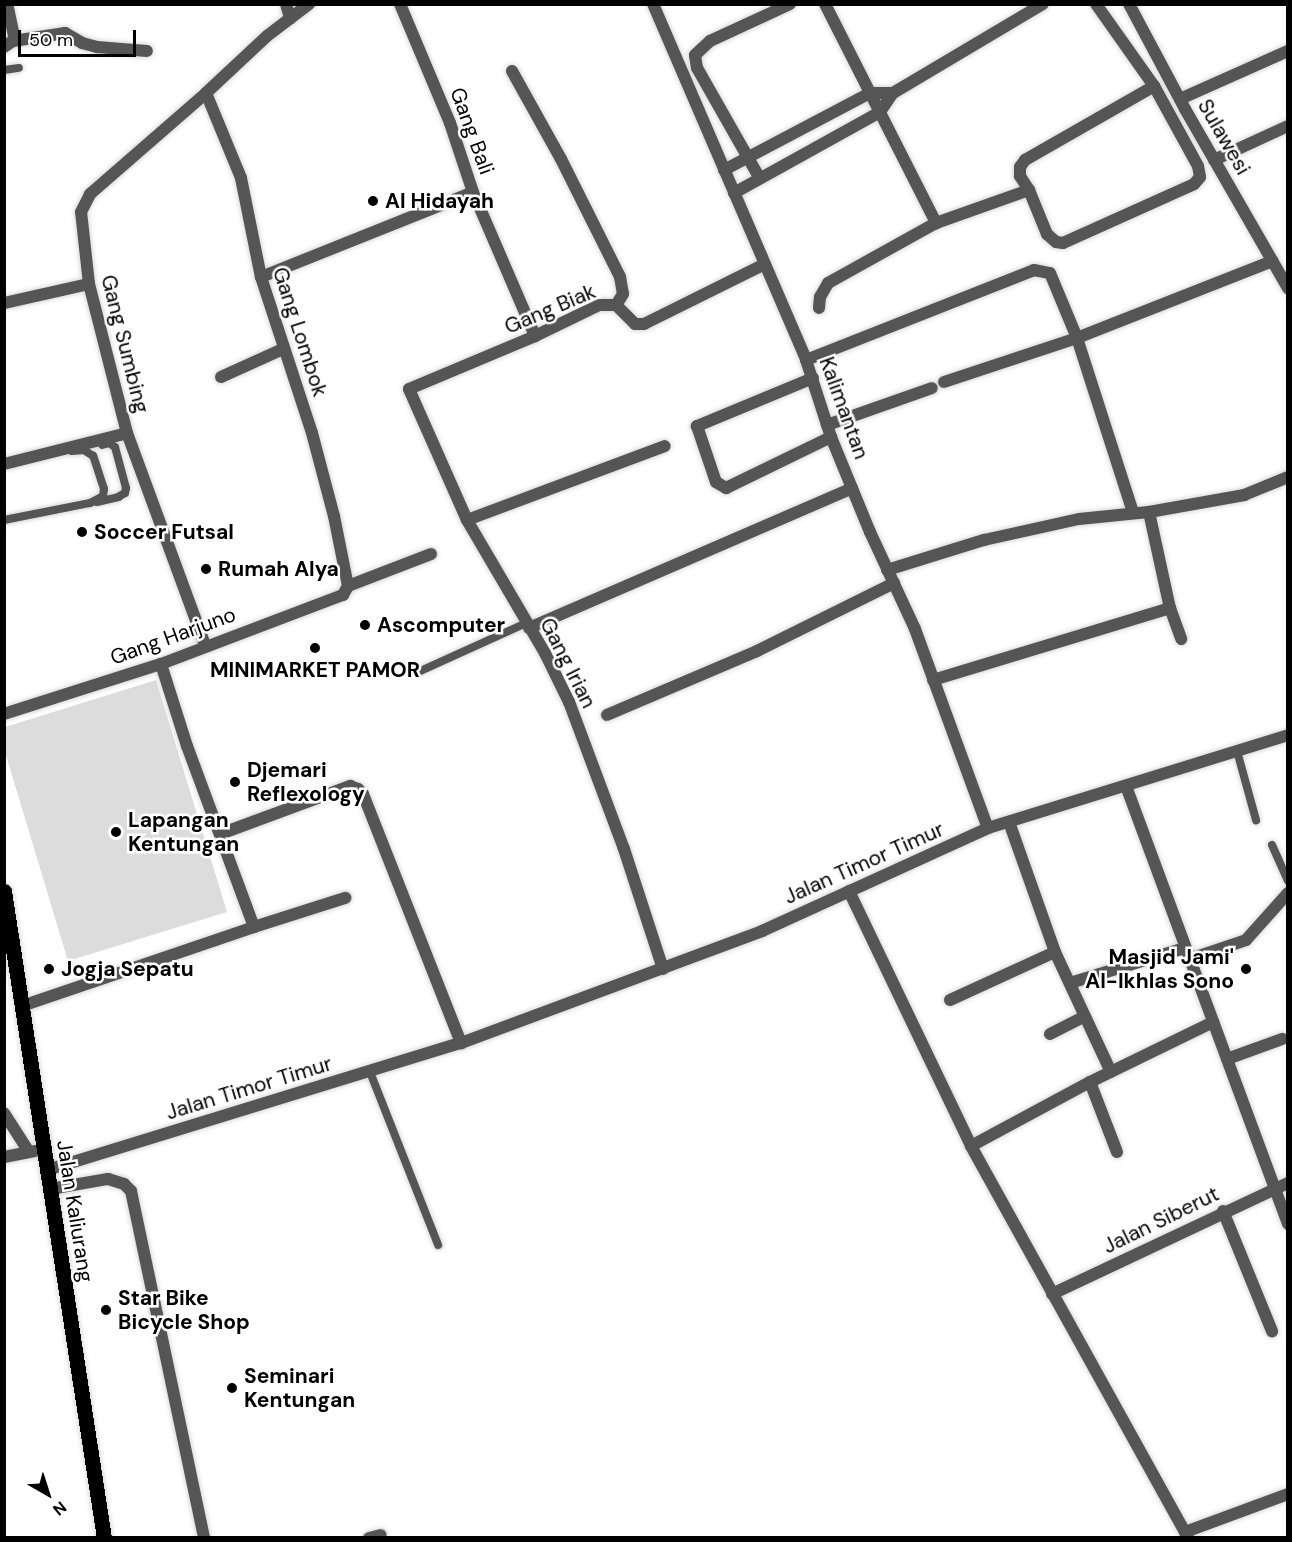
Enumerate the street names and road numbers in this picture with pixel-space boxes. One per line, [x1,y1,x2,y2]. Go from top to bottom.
street label: Gang Bali [445,84,499,178]
street label: Sulawesi [1192,95,1256,179]
street label: Gang Lombok [267,264,333,400]
street label: Gang Sumbing [96,272,154,416]
street label: Gang Biak [501,279,599,339]
street label: Kalimantan [814,353,874,463]
street label: Gang Harjuno [107,602,239,670]
street label: Gang Irian [535,614,601,712]
street label: Jalan Timor Timur [780,816,948,910]
street label: Jalan Timor Timur [163,1051,335,1125]
street label: Jalan Kaliurang [51,1138,99,1284]
street label: Jalan Siberut [1099,1181,1223,1259]

